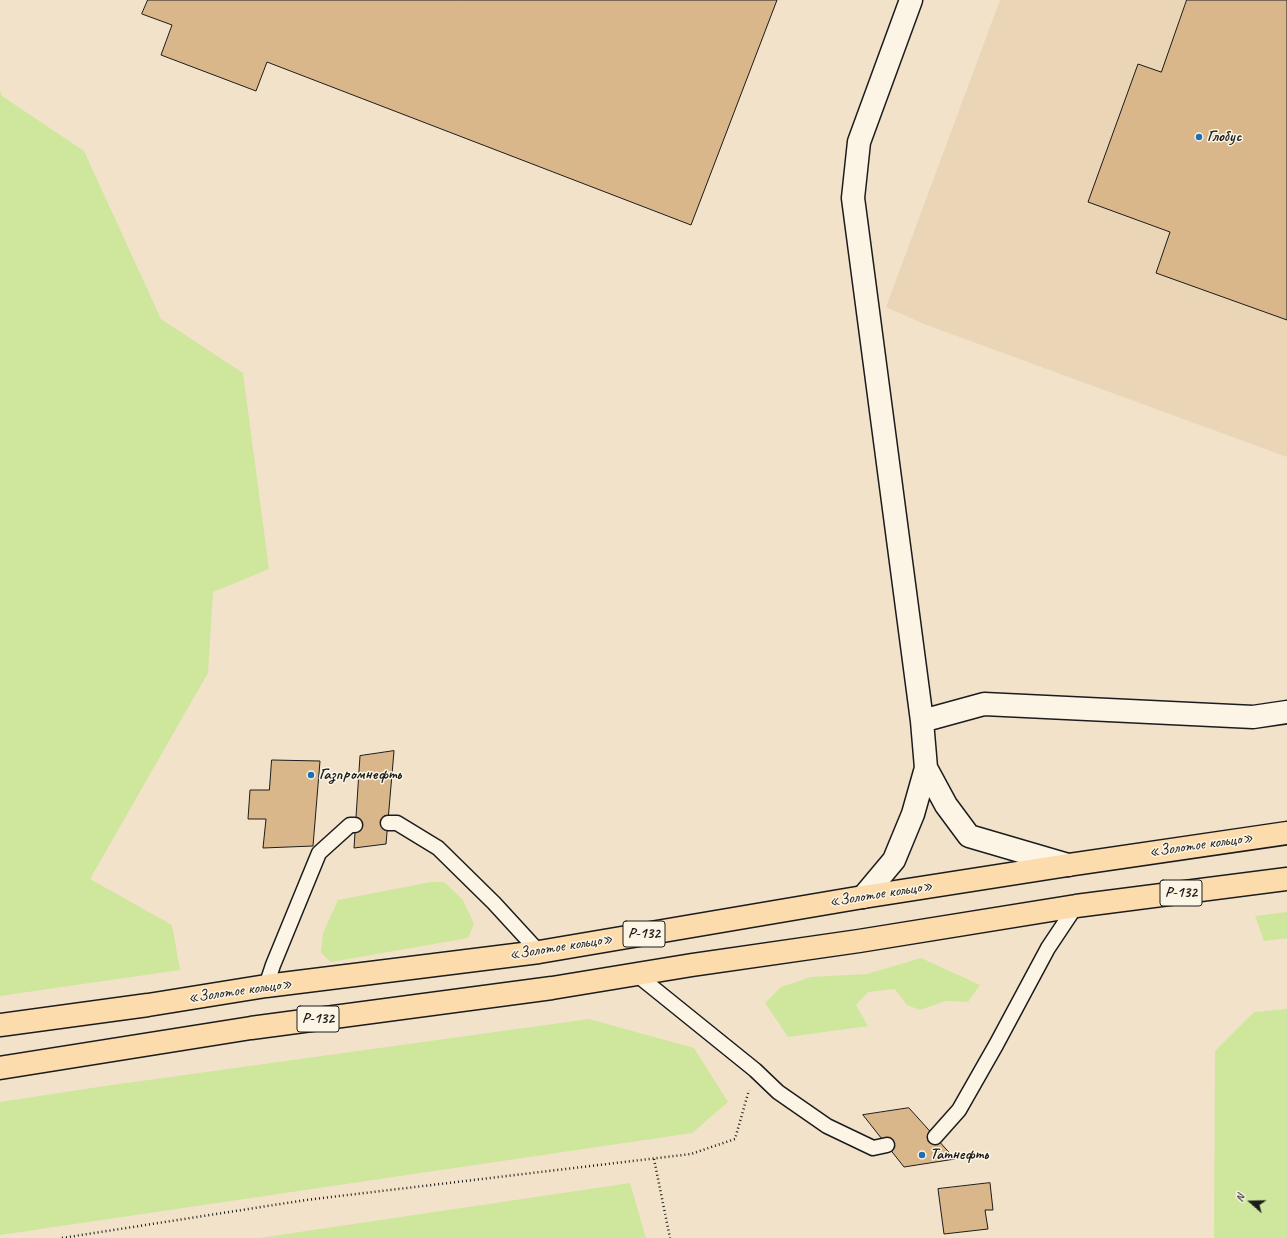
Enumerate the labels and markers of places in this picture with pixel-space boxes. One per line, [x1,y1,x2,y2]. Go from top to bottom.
place label: Глобус [1207,127,1241,147]
marker: Глобус [1194,132,1204,142]
place label: Газпромнефть [319,765,401,785]
marker: Газпромнефть [306,770,316,780]
place label: Татнефть [930,1145,988,1165]
marker: Татнефть [917,1150,927,1160]

